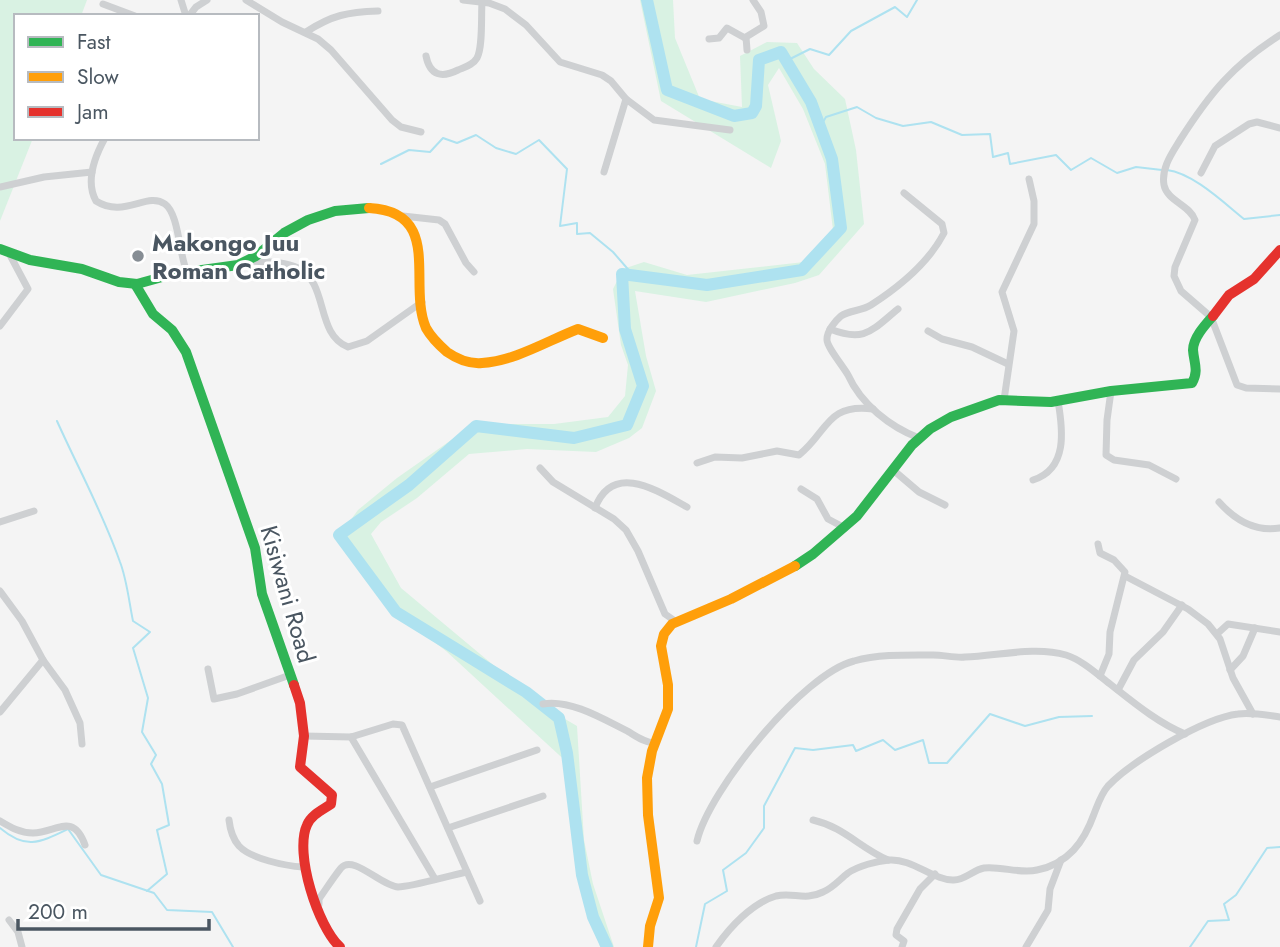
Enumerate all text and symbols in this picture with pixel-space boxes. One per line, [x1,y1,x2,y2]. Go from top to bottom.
legend [14,14,259,140]
text: Fast [77,27,110,57]
text: Slow [77,62,119,92]
text: Jam [74,97,109,127]
place label: Makongo Juu Roman Catholic [152,225,325,288]
marker: Makongo Juu Roman Catholic [130,248,146,264]
street label: Kisiwani Road [252,521,324,667]
scale bar [18,888,208,932]
text: 200 m [28,897,88,927]

